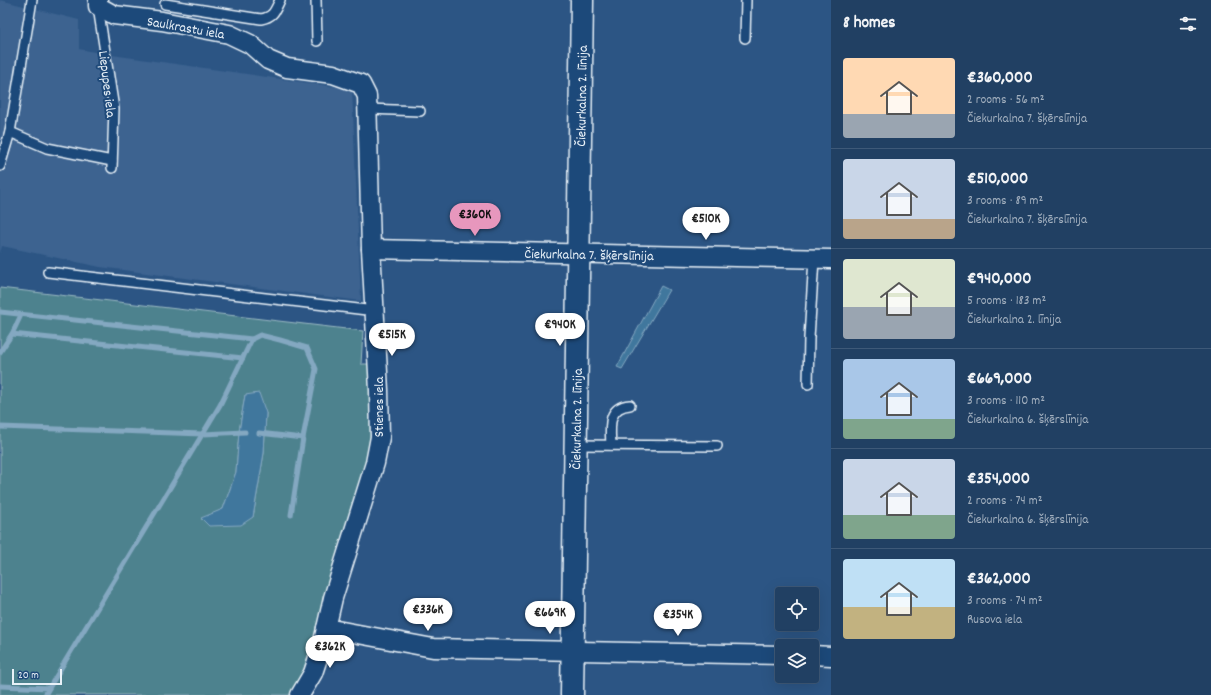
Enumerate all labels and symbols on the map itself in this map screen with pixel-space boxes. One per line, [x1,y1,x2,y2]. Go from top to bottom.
street label: Saulkrastu iela [145,12,226,46]
street label: Čiekurkalna 2. līnija [572,45,594,147]
street label: Liepupes iela [92,50,120,119]
pin: €360K [447,203,503,237]
pin: €510K [678,207,734,241]
street label: Čiekurkalna 7. šķērslīnija [524,245,654,267]
pin: €940K [532,313,588,347]
pin: €515K [364,323,420,357]
street label: Čiekurkalna 2. līnija [567,368,589,470]
street label: Stienes iela [370,376,390,437]
pin: €336K [400,598,456,632]
pin: €669K [522,601,578,635]
pin: €354K [650,603,706,637]
pin: €362K [302,635,358,669]
scale bar [12,667,62,686]

